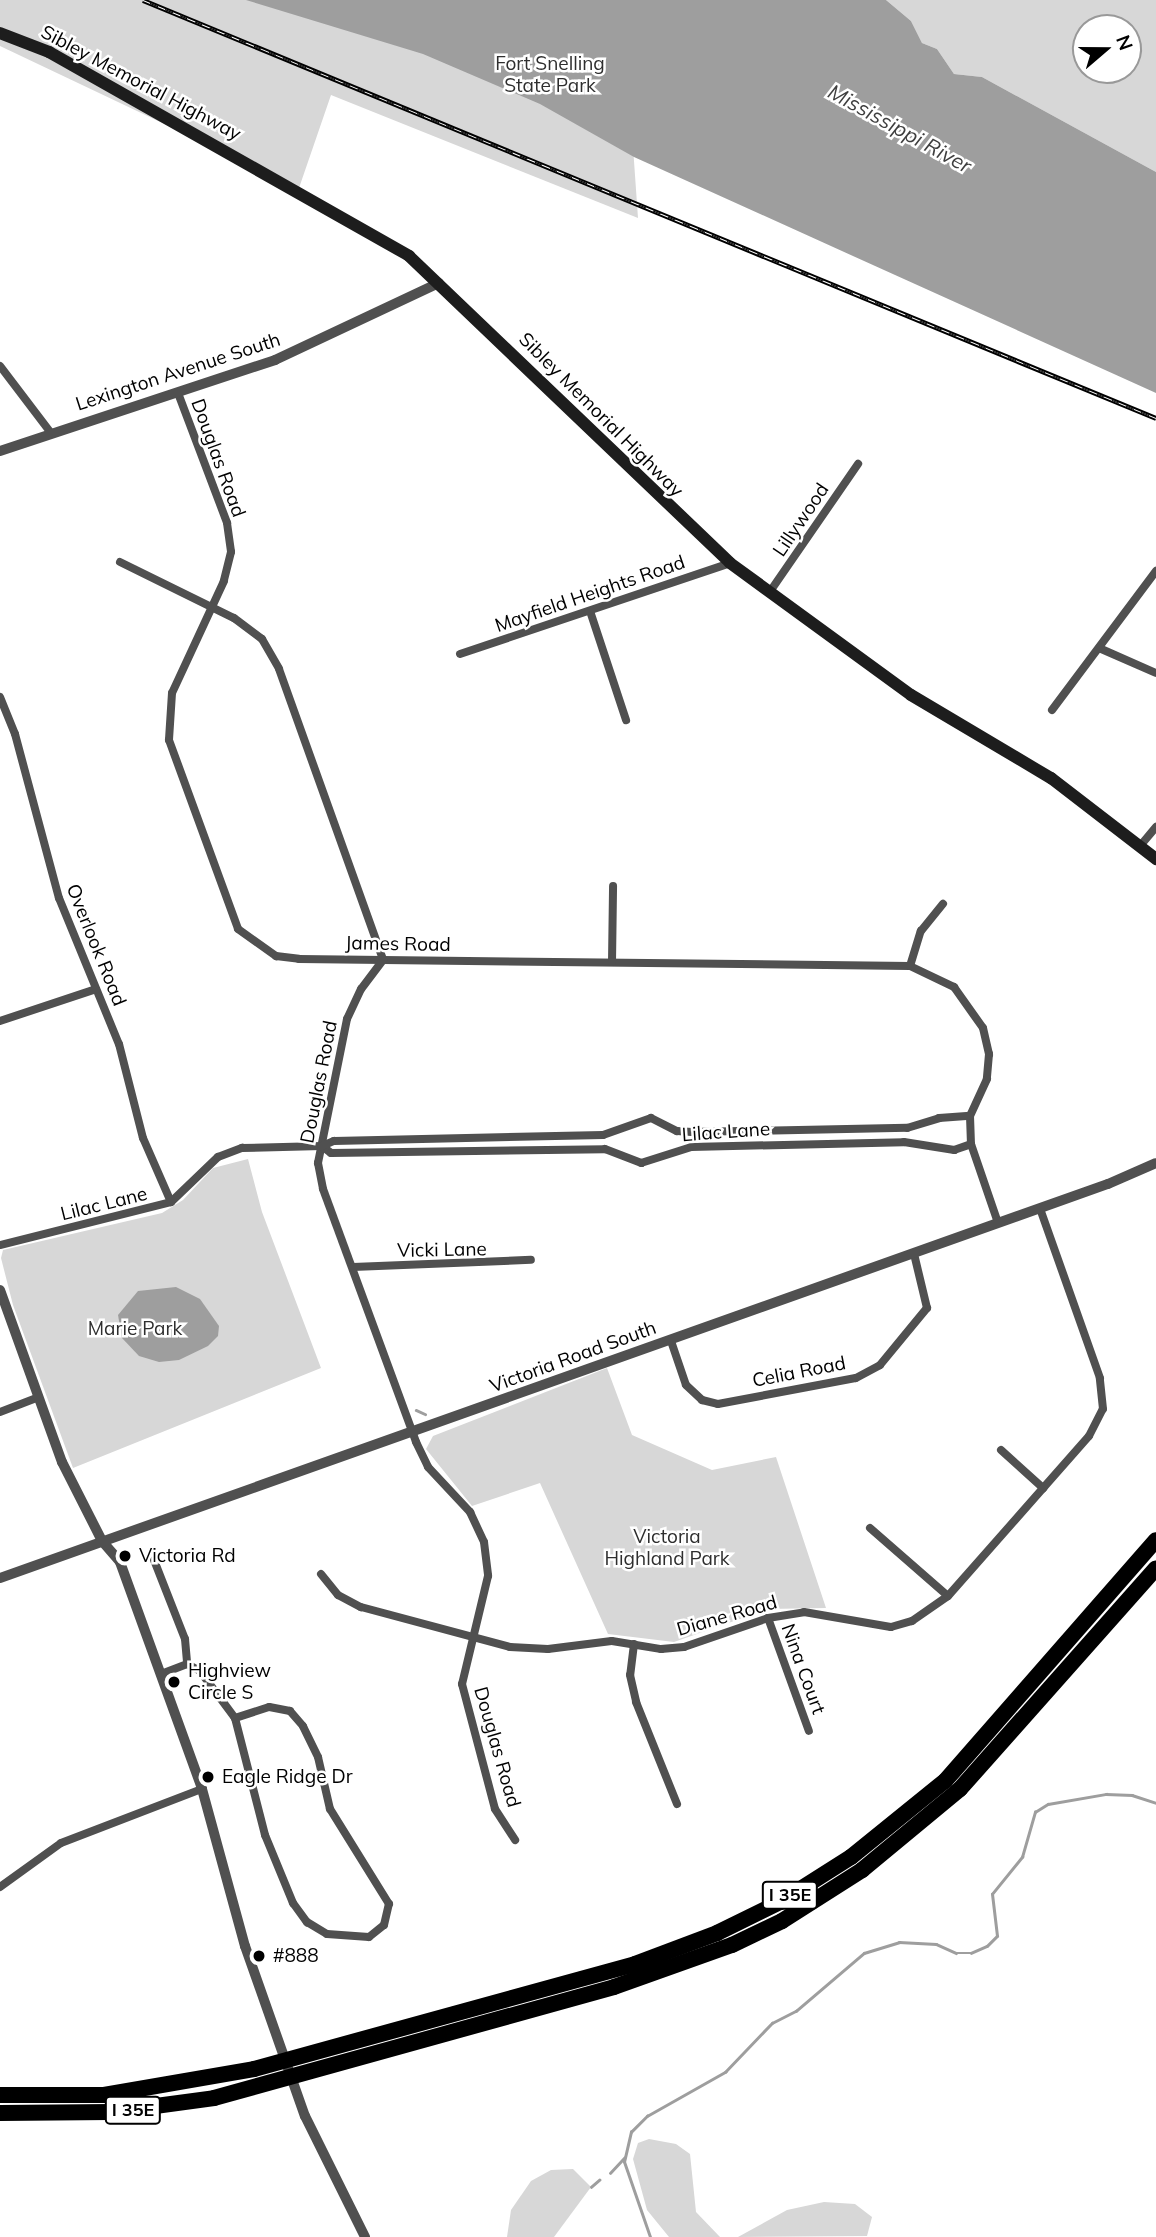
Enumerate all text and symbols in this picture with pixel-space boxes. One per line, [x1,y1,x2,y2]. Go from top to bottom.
north arrow [1072,14,1142,84]
street label: Sibley Memorial Highway [37,21,245,145]
text: N [1111,32,1139,53]
park label: Fort Snelling State Park [495,53,605,97]
water label: Mississippi River [824,78,976,178]
street label: Lexington Avenue South [73,328,283,416]
street label: Sibley Memorial Highway [514,328,688,502]
street label: Douglas Road [186,396,250,520]
street label: Lillywood [768,479,834,561]
street label: Mayfield Heights Road [492,551,688,637]
street label: Overlook Road [61,881,131,1009]
street label: James Road [345,932,451,956]
street label: Douglas Road [296,1019,342,1145]
street label: Lilac Lane [681,1118,771,1146]
street label: Lilac Lane [58,1182,150,1226]
street label: Vicki Lane [397,1238,487,1262]
street label: Victoria Road South [487,1316,659,1398]
park label: Marie Park [88,1318,182,1340]
street label: Celia Road [750,1352,848,1392]
park label: Victoria Highland Park [604,1526,730,1570]
place label: Victoria Rd [139,1545,236,1567]
marker: Victoria Rd [117,1548,133,1564]
street label: Diane Road [674,1591,780,1641]
street label: Nina Court [776,1621,830,1717]
place label: Highview Circle S [188,1660,271,1704]
marker: Highview Circle S [166,1674,182,1690]
street label: Douglas Road [469,1684,525,1810]
place label: Eagle Ridge Dr [222,1766,353,1788]
marker: Eagle Ridge Dr [200,1769,216,1785]
road number: I 35E [760,1881,820,1910]
place label: #888 [273,1945,319,1967]
marker: #888 [251,1948,267,1964]
road number: I 35E [103,2096,163,2124]

